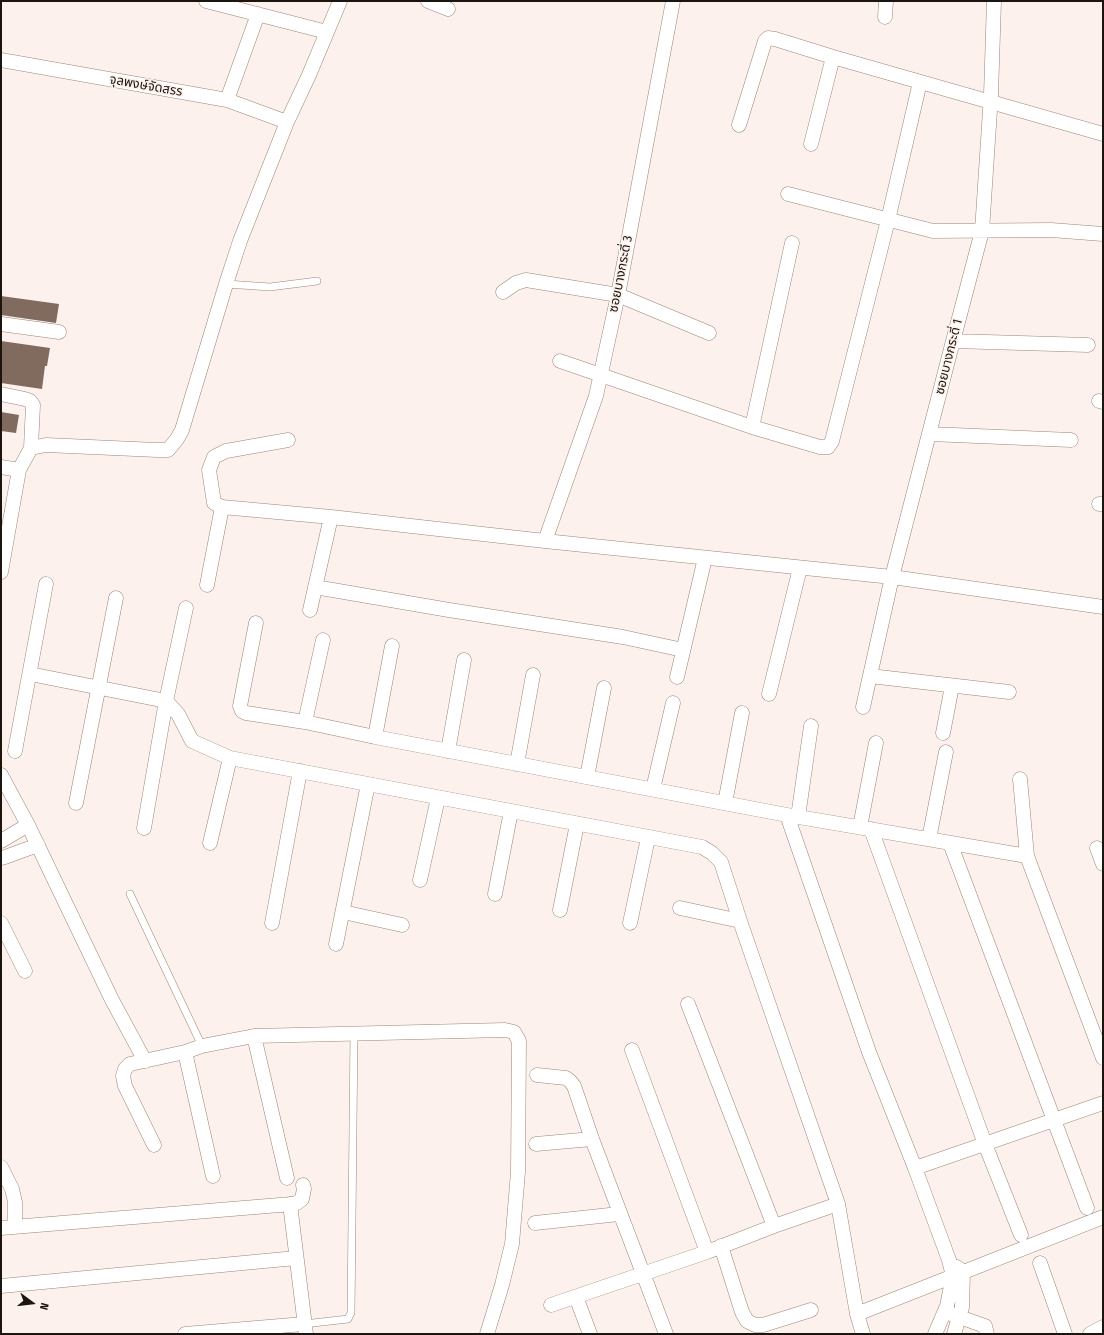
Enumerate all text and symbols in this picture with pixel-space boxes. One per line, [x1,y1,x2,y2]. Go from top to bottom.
street label: จุลพงษ์จัดสรร [108,72,184,100]
street label: ซอยบางกระดี่ 3 [606,234,636,314]
street label: ซอยบางกระดี่ 1 [932,318,966,396]
north arrow [12,1283,52,1323]
text: N [37,1301,51,1311]

